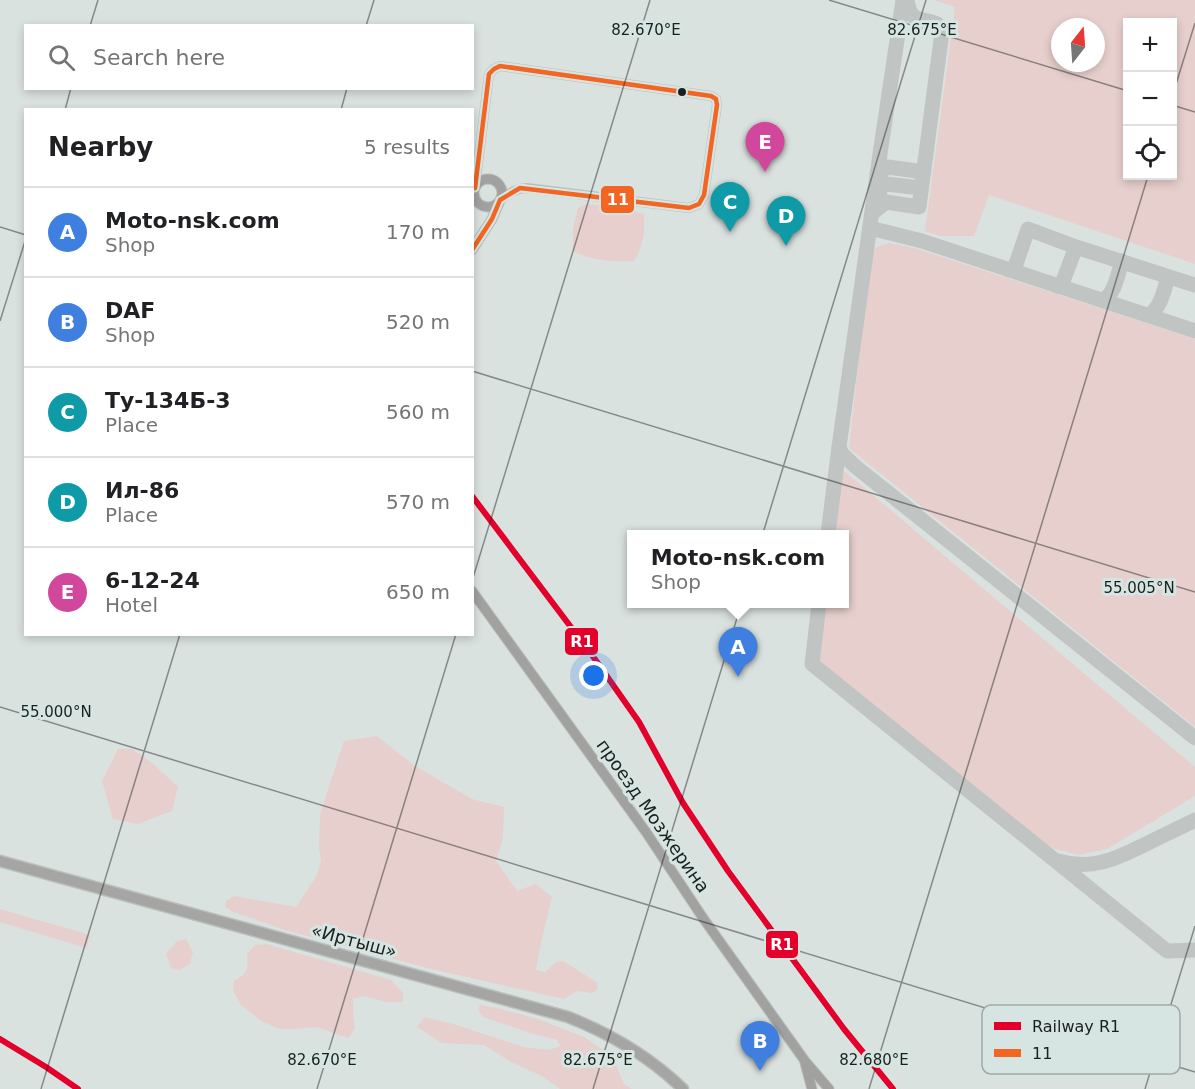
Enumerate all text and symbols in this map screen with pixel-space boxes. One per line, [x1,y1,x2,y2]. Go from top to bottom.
north arrow [1051,18,1105,72]
map controls [1123,18,1177,180]
button: + [1123,18,1177,72]
text: 82.670°E [611,21,681,39]
text: 82.675°E [887,21,957,39]
search box [24,24,474,90]
icon: search [45,41,78,74]
text: Search here [93,45,225,70]
button: − [1123,72,1177,126]
unlabelled marker [676,86,688,98]
pin: E [746,122,784,172]
button: locate [1123,126,1177,180]
text: Nearby [48,132,153,162]
text: 5 results [364,135,450,159]
pin: C [710,182,750,232]
line badge: 11 [600,185,635,214]
text: 11 [607,190,629,209]
pin: D [766,196,806,246]
text: Moto-nsk.com [105,208,280,233]
text: A [60,220,75,244]
text: 170 m [386,220,450,244]
text: Shop [105,233,155,257]
text: DAF [105,298,155,323]
text: B [60,310,75,334]
text: 520 m [386,310,450,334]
text: Shop [105,323,155,347]
text: Ту-134Б-3 [105,388,231,413]
text: C [60,400,75,424]
text: 560 m [386,400,450,424]
text: Place [105,413,158,437]
text: Ил-86 [105,478,179,503]
text: D [59,490,76,514]
text: 570 m [386,490,450,514]
text: Place [105,503,158,527]
popup [627,530,849,608]
text: Moto-nsk.com [651,545,825,570]
text: 6-12-24 [105,568,200,593]
text: Shop [651,570,701,594]
text: 55.005°N [1103,579,1175,597]
text: E [61,580,74,604]
text: 650 m [386,580,450,604]
text: Hotel [105,593,158,617]
line badge: R1 [564,627,599,656]
pin: A [718,628,758,677]
text: R1 [570,632,594,651]
your location [579,661,608,690]
text: 55.000°N [20,703,92,721]
street label: проезд Мозжерина [593,735,714,896]
street label: «Иртыш» [309,919,399,962]
line badge: R1 [765,930,799,959]
text: R1 [770,935,794,954]
legend [982,1005,1180,1074]
text: Railway R1 [1032,1017,1120,1036]
pin: B [740,1022,780,1071]
text: 11 [1032,1044,1052,1063]
text: 82.670°E [287,1051,357,1069]
text: 82.675°E [563,1051,633,1069]
text: 82.680°E [839,1051,909,1069]

